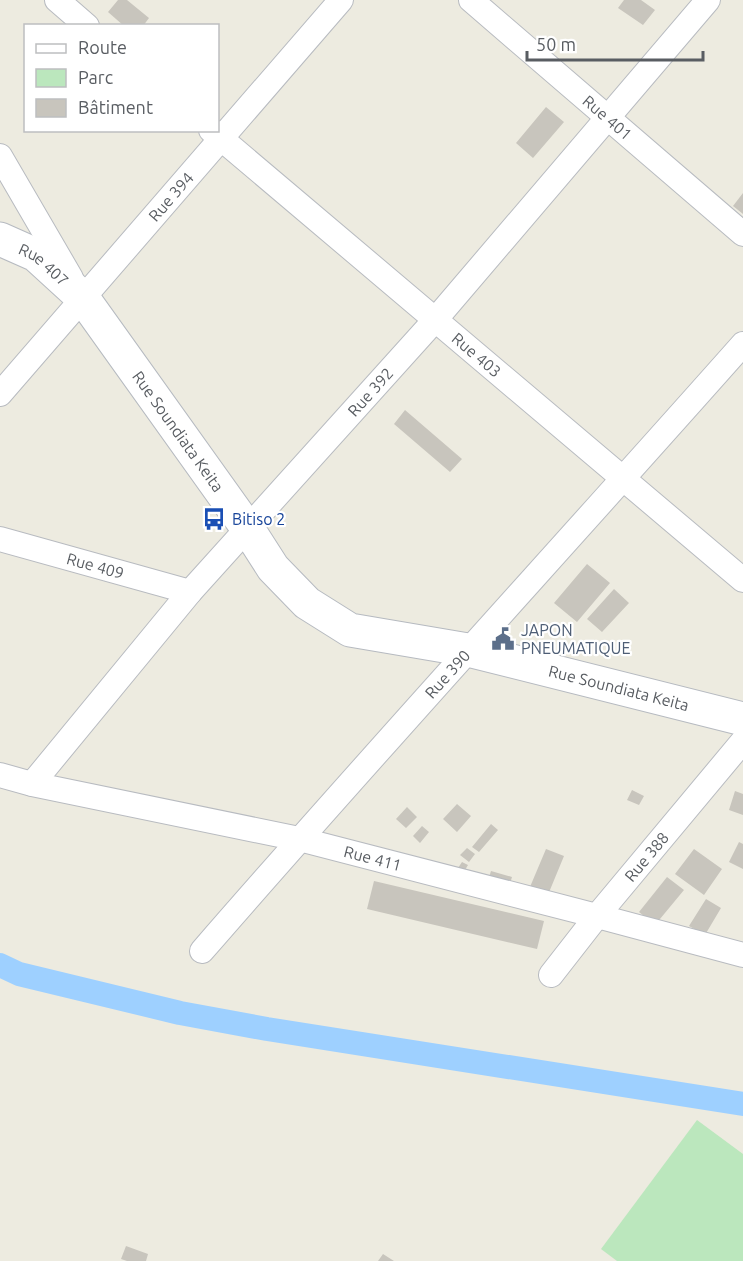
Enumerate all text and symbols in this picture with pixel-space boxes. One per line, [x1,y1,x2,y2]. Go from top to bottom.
legend [24,24,219,132]
scale bar [527,24,702,62]
text: 50 m [536,34,576,54]
text: Route [78,37,127,57]
text: Parc [78,67,113,87]
street label: Rue 401 [579,91,636,143]
text: Bâtiment [78,97,153,117]
street label: Rue 394 [145,169,197,225]
street label: Rue 407 [16,240,72,289]
street label: Rue 403 [448,329,505,381]
street label: Rue 392 [344,364,397,420]
street label: Rue Soundiata Keita [129,368,227,495]
bus stop icon: Bitiso 2 [201,506,227,532]
place label: Bitiso 2 [232,510,285,528]
street label: Rue 409 [65,549,126,582]
place label: JAPON PNEUMATIQUE [521,621,630,657]
public building icon: JAPON PNEUMATIQUE [490,626,516,652]
street label: Rue 390 [421,646,474,702]
street label: Rue Soundiata Keita [547,662,691,714]
street label: Rue 388 [621,828,672,885]
street label: Rue 411 [342,842,403,874]

